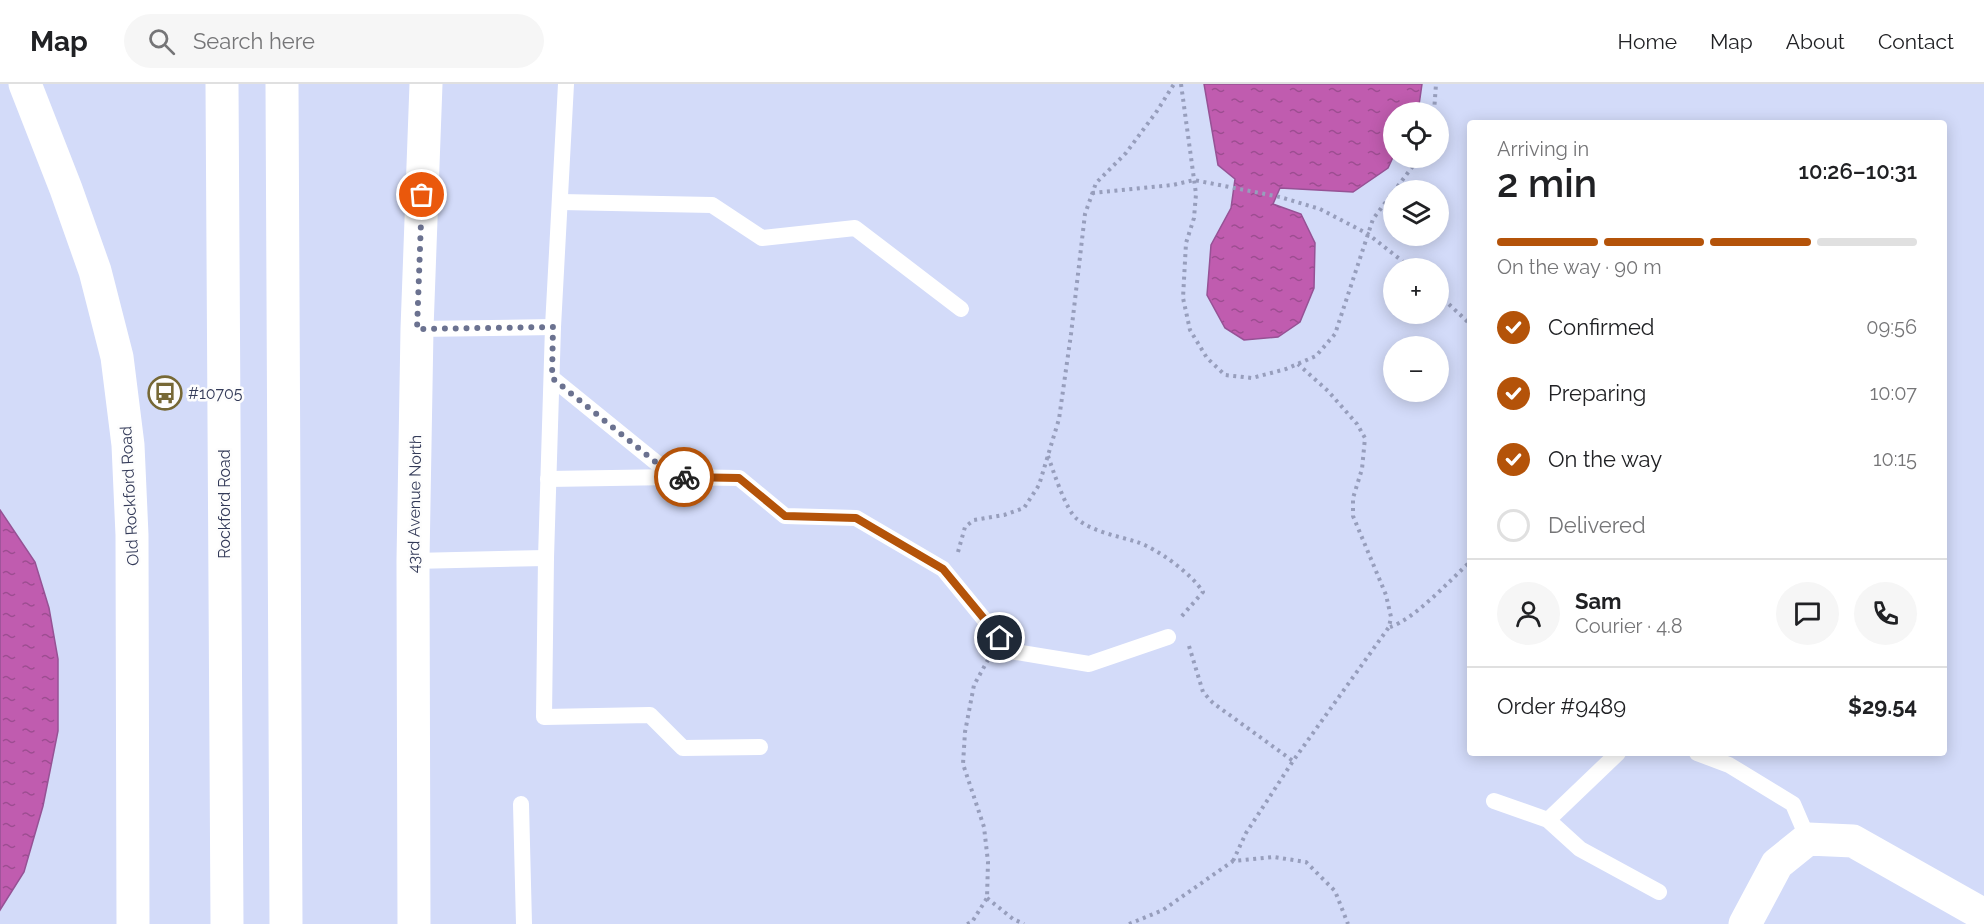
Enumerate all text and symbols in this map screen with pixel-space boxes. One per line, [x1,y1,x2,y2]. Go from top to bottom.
search box [124,14,544,68]
text: Map [30,25,88,58]
icon: search [145,25,178,58]
text: Search here [193,28,315,54]
text: Home [1618,29,1677,54]
text: Map [1710,29,1753,54]
text: About [1786,29,1845,54]
text: Contact [1878,29,1954,54]
map controls [1383,102,1449,402]
button: locate [1383,102,1449,168]
text: Arriving in [1497,137,1589,161]
text: 10:26–10:31 [1799,158,1917,184]
text: 2 min [1497,160,1597,206]
pin [396,169,447,220]
icon: bag [405,178,438,211]
button: layers [1383,180,1449,246]
text: On the way · 90 m [1497,255,1662,279]
button: + [1383,258,1449,324]
icon: check [1497,311,1530,344]
text: Confirmed [1548,314,1655,340]
text: 09:56 [1866,315,1917,339]
button: − [1383,336,1449,402]
bus stop icon: #10705 [147,375,183,411]
icon: check [1497,377,1530,410]
text: Preparing [1548,380,1646,406]
text: 10:07 [1870,381,1917,405]
place label: #10705 [188,384,243,403]
street label: Old Rockford Road [116,426,143,566]
street label: 43rd Avenue North [404,435,425,573]
icon: check [1497,443,1530,476]
text: On the way [1548,446,1662,472]
courier [654,447,714,507]
text: 10:15 [1873,447,1917,471]
street label: Rockford Road [215,449,234,559]
icon: bike [668,461,701,494]
text: Delivered [1548,512,1646,538]
button: person [1497,582,1560,645]
button: chat [1776,582,1839,645]
button: phone [1854,582,1917,645]
text: Sam [1575,588,1622,614]
pin [974,612,1025,663]
text: Courier · 4.8 [1575,614,1683,638]
icon: home [983,621,1016,654]
text: Order #9489 [1497,693,1626,719]
text: $29.54 [1848,693,1917,719]

